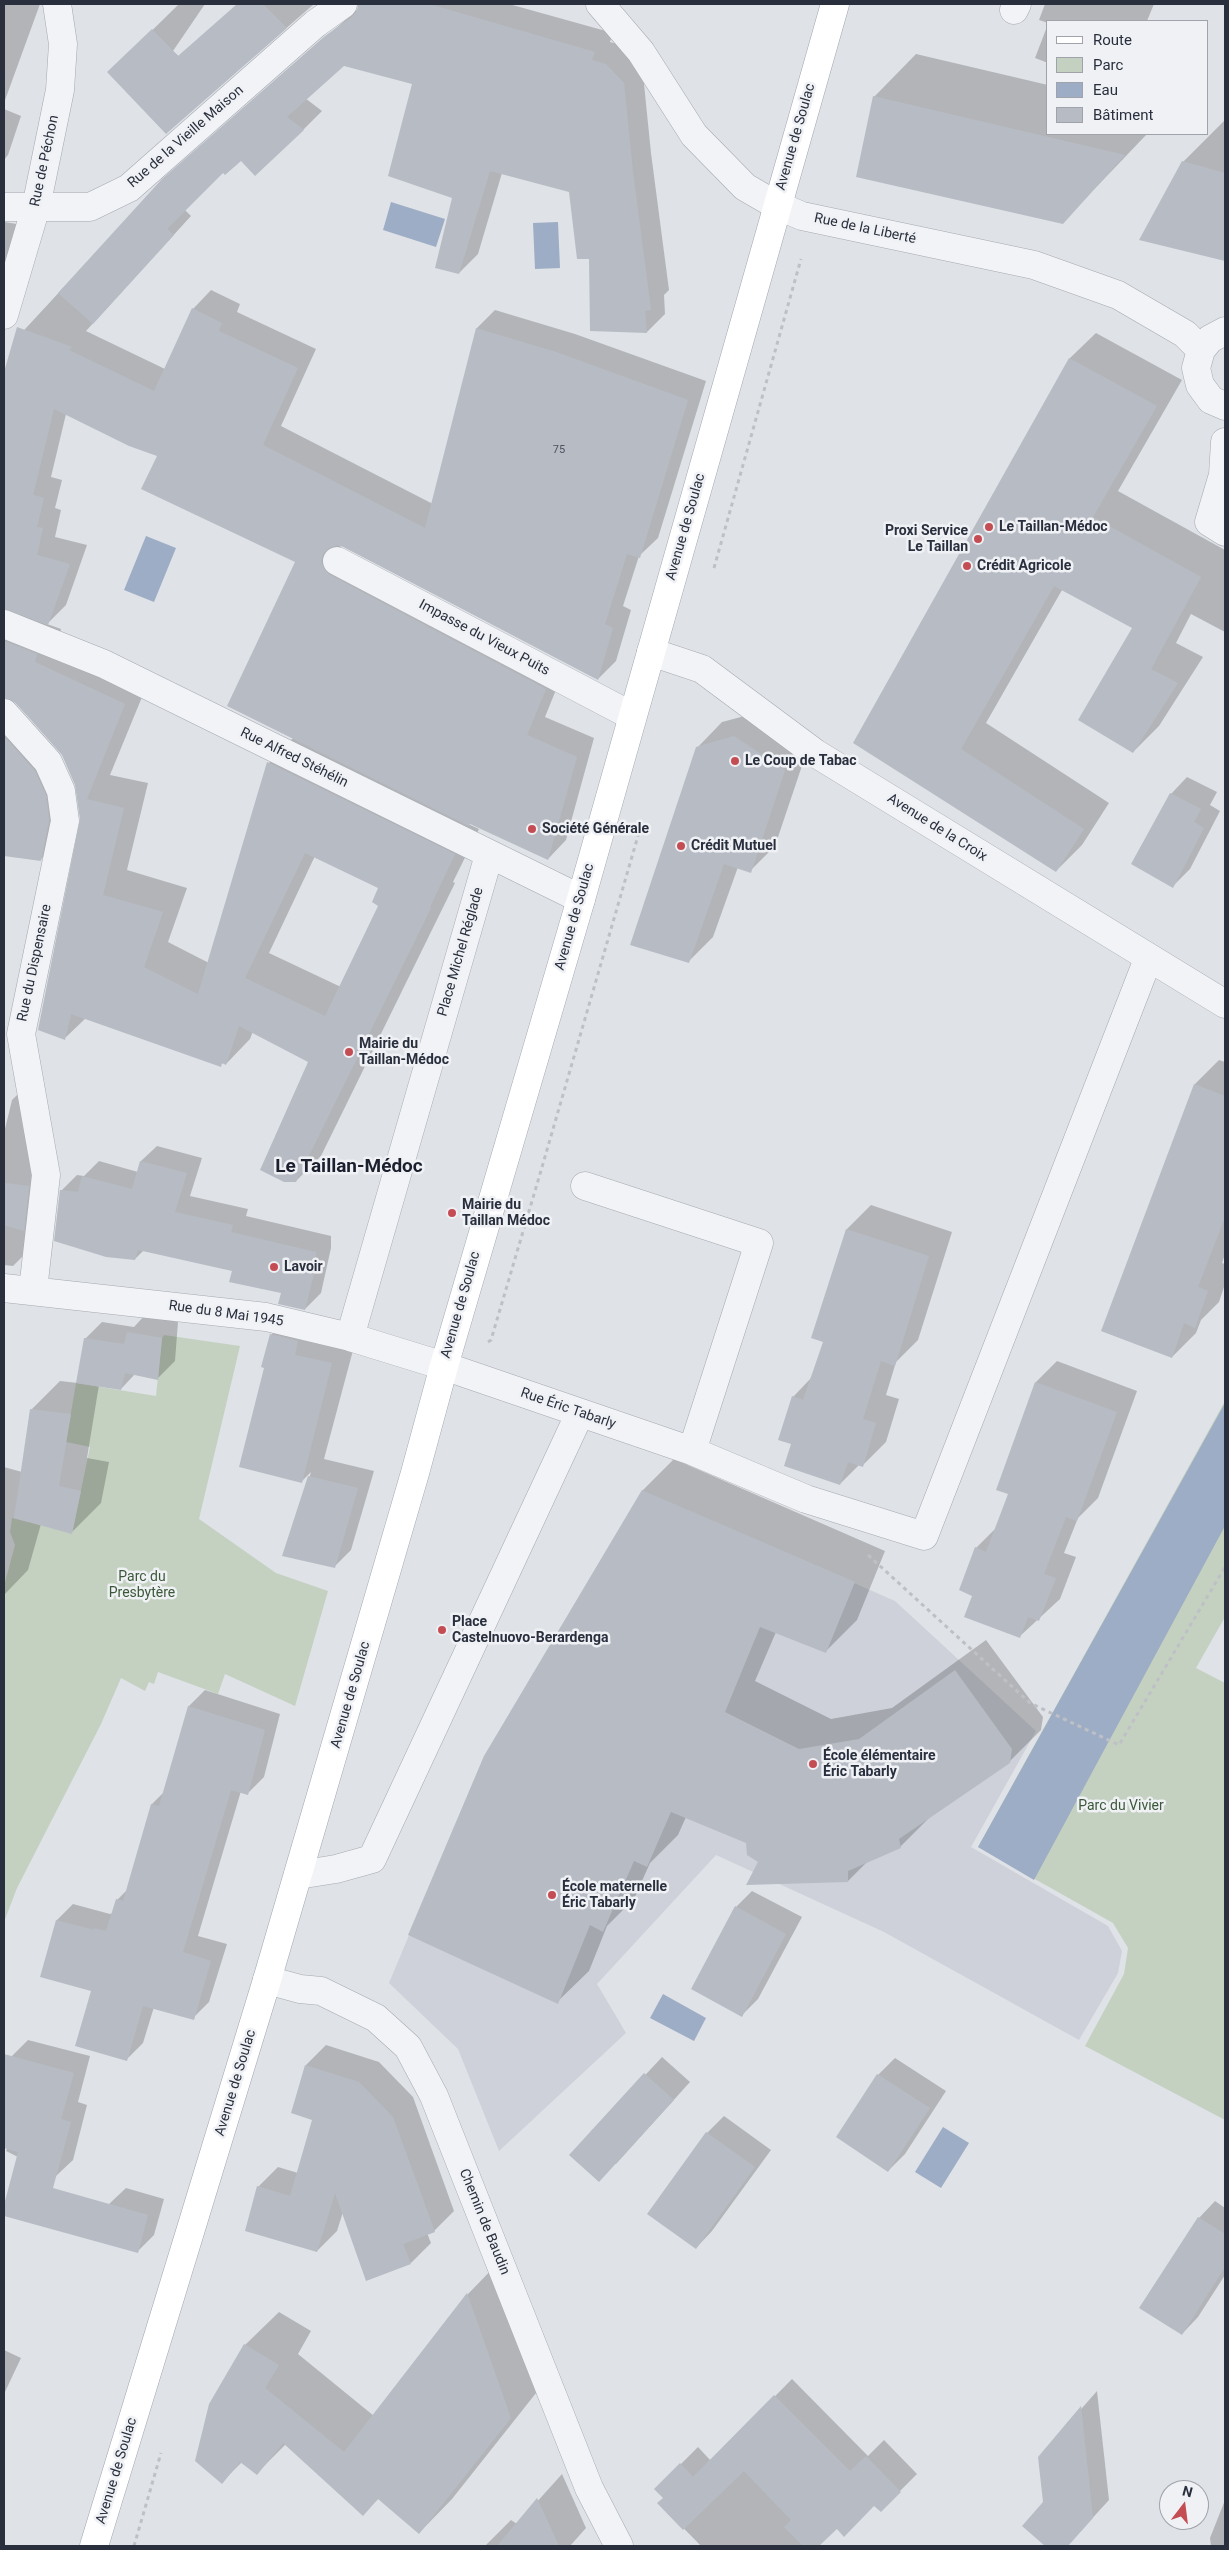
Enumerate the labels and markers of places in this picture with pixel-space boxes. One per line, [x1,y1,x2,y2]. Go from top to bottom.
place label: Le Taillan-Médoc [999,519,1108,535]
marker: Le Taillan-Médoc [983,521,995,533]
place label: Proxi Service Le Taillan [885,523,968,556]
marker: Proxi Service Le Taillan [972,533,984,545]
place label: Crédit Agricole [977,558,1071,574]
marker: Crédit Agricole [961,560,973,572]
place label: Le Coup de Tabac [745,753,857,769]
marker: Le Coup de Tabac [729,755,741,767]
place label: Société Générale [542,821,649,837]
marker: Société Générale [526,823,538,835]
place label: Crédit Mutuel [691,838,776,854]
marker: Crédit Mutuel [675,840,687,852]
place label: Mairie du Taillan-Médoc [359,1036,449,1068]
marker: Mairie du Taillan-Médoc [343,1046,355,1058]
place label: Mairie du Taillan Médoc [462,1197,550,1230]
marker: Mairie du Taillan Médoc [446,1207,458,1219]
place label: Lavoir [284,1259,323,1275]
marker: Lavoir [268,1261,280,1273]
place label: Place Castelnuovo-Berardenga [452,1614,608,1646]
marker: Place Castelnuovo-Berardenga [436,1624,448,1636]
place label: École élémentaire Éric Tabarly [823,1748,936,1780]
marker: École élémentaire Éric Tabarly [807,1758,819,1770]
place label: École maternelle Éric Tabarly [562,1879,667,1911]
marker: École maternelle Éric Tabarly [546,1889,558,1901]

